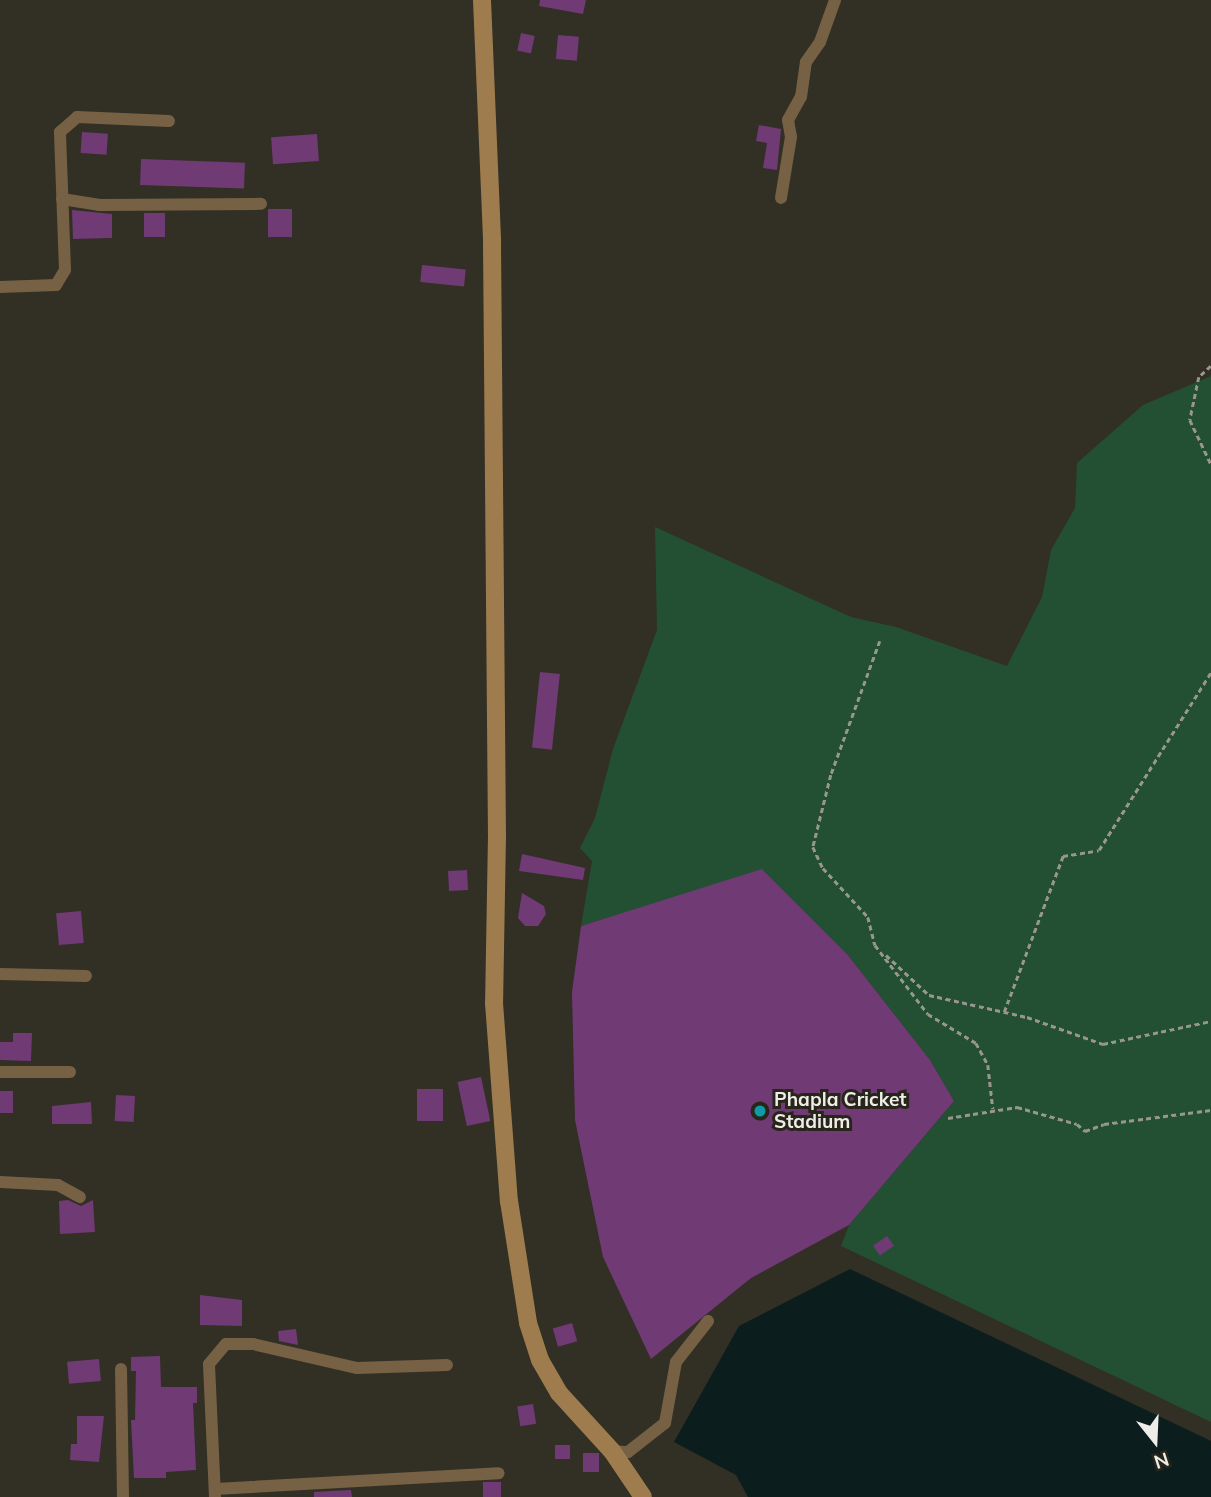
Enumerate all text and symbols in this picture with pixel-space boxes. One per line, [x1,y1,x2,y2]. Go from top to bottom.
place label: Phapla Cricket Stadium [774,1089,907,1133]
marker: Phapla Cricket Stadium [752,1103,768,1119]
north arrow [1120,1406,1190,1476]
text: N [1151,1447,1172,1475]

